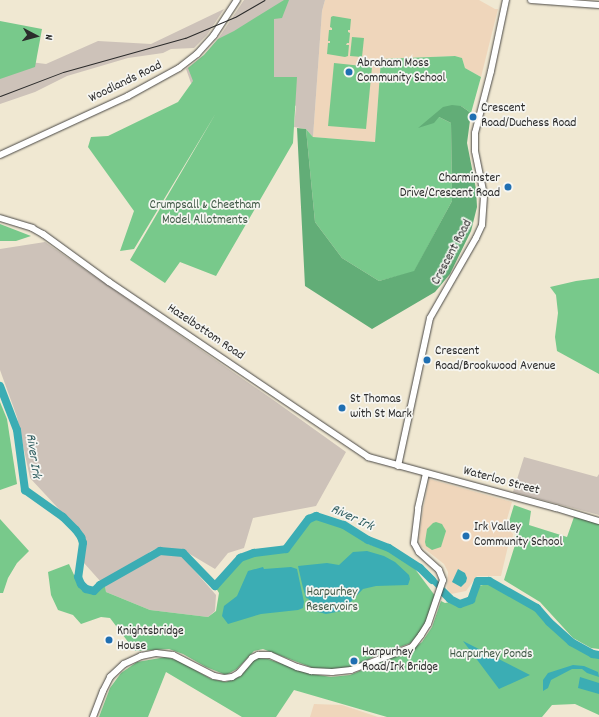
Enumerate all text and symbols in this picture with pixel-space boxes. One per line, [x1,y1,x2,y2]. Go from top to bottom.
north arrow [16,16,56,56]
text: N [40,34,56,41]
place label: Abraham Moss Community School [357,57,446,88]
street label: Woodlands Road [87,59,165,107]
marker: Abraham Moss Community School [344,67,354,77]
place label: Crescent Road/Duchess Road [481,102,576,133]
marker: Crescent Road/Duchess Road [468,112,478,122]
place label: Charminster Drive/Crescent Road [400,172,500,203]
marker: Charminster Drive/Crescent Road [503,182,513,192]
park label: Crumpsall & Cheetham Model Allotments [150,199,260,230]
street label: Crescent Road [429,218,477,288]
street label: Hazelbottom Road [164,302,246,364]
place label: Crescent Road/Brookwood Avenue [435,345,555,376]
marker: Crescent Road/Brookwood Avenue [422,355,432,365]
place label: St Thomas with St Mark [350,393,412,424]
marker: St Thomas with St Mark [337,403,347,413]
water label: River Irk [22,433,44,479]
street label: Waterloo Street [461,464,541,500]
water label: River Irk [328,501,376,535]
place label: Irk Valley Community School [474,521,563,552]
marker: Irk Valley Community School [461,531,471,541]
park label: Harpurhey Reservoirs [306,586,358,617]
place label: Knightsbridge House [117,625,184,656]
marker: Knightsbridge House [104,635,114,645]
place label: Harpurhey Road/Irk Bridge [362,646,438,677]
park label: Harpurhey Ponds [449,647,533,663]
marker: Harpurhey Road/Irk Bridge [349,656,359,666]

